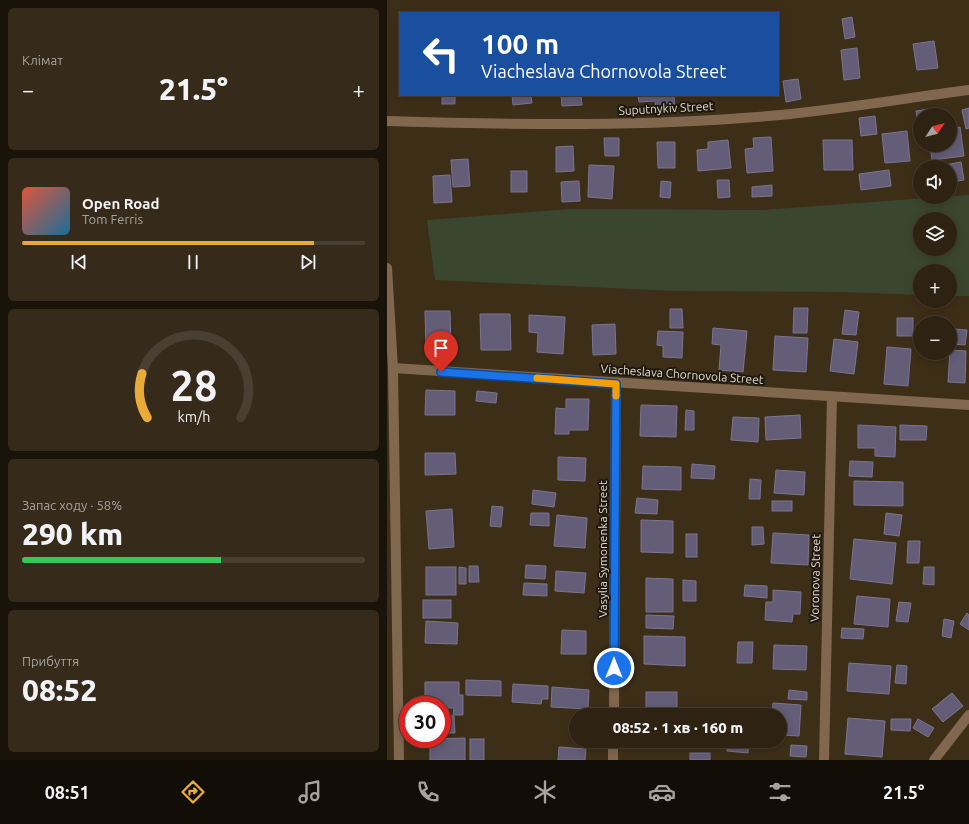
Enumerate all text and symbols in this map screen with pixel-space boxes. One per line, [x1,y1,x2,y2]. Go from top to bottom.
icon: left [415,28,467,80]
text: 100 m [481,28,559,59]
text: Клімат [22,53,63,67]
text: Viacheslava Chornovola Street [481,61,726,81]
text: 21.5° [159,72,228,106]
text: − [22,77,34,102]
text: + [353,77,365,102]
street label: Suputnykiv Street [618,99,714,117]
north arrow [913,108,957,152]
map controls [913,108,957,360]
button: sound [913,160,957,204]
text: Open Road [82,195,159,212]
text: Tom Ferris [82,212,143,226]
button: layers [913,212,957,256]
icon: previous [68,251,90,273]
icon: pause [182,251,204,273]
icon: next [297,251,319,273]
button: + [913,264,957,308]
button: − [913,316,957,360]
pin [424,331,458,372]
icon: arrive [430,337,452,359]
text: 28 [170,362,217,409]
street label: Viacheslava Chornovola Street [600,362,764,386]
text: km/h [177,409,210,425]
street label: Vasylia Symonenka Street [596,480,609,618]
text: Запас ходу · 58% [22,498,122,512]
text: 290 km [22,517,123,551]
street label: Voronova Street [808,534,822,622]
position arrow [593,647,635,689]
text: Прибуття [22,654,79,668]
text: 08:52 [22,673,97,707]
speed limit sign: 30 [399,696,451,748]
text: 08:52 · 1 хв · 160 m [613,719,743,736]
icon: directions [179,778,207,806]
icon: music [296,778,324,806]
icon: phone [414,778,442,806]
icon: climate [531,778,559,806]
icon: car [648,778,676,806]
icon: filters [766,778,794,806]
text: 08:51 [45,782,90,802]
text: 21.5° [883,782,924,802]

